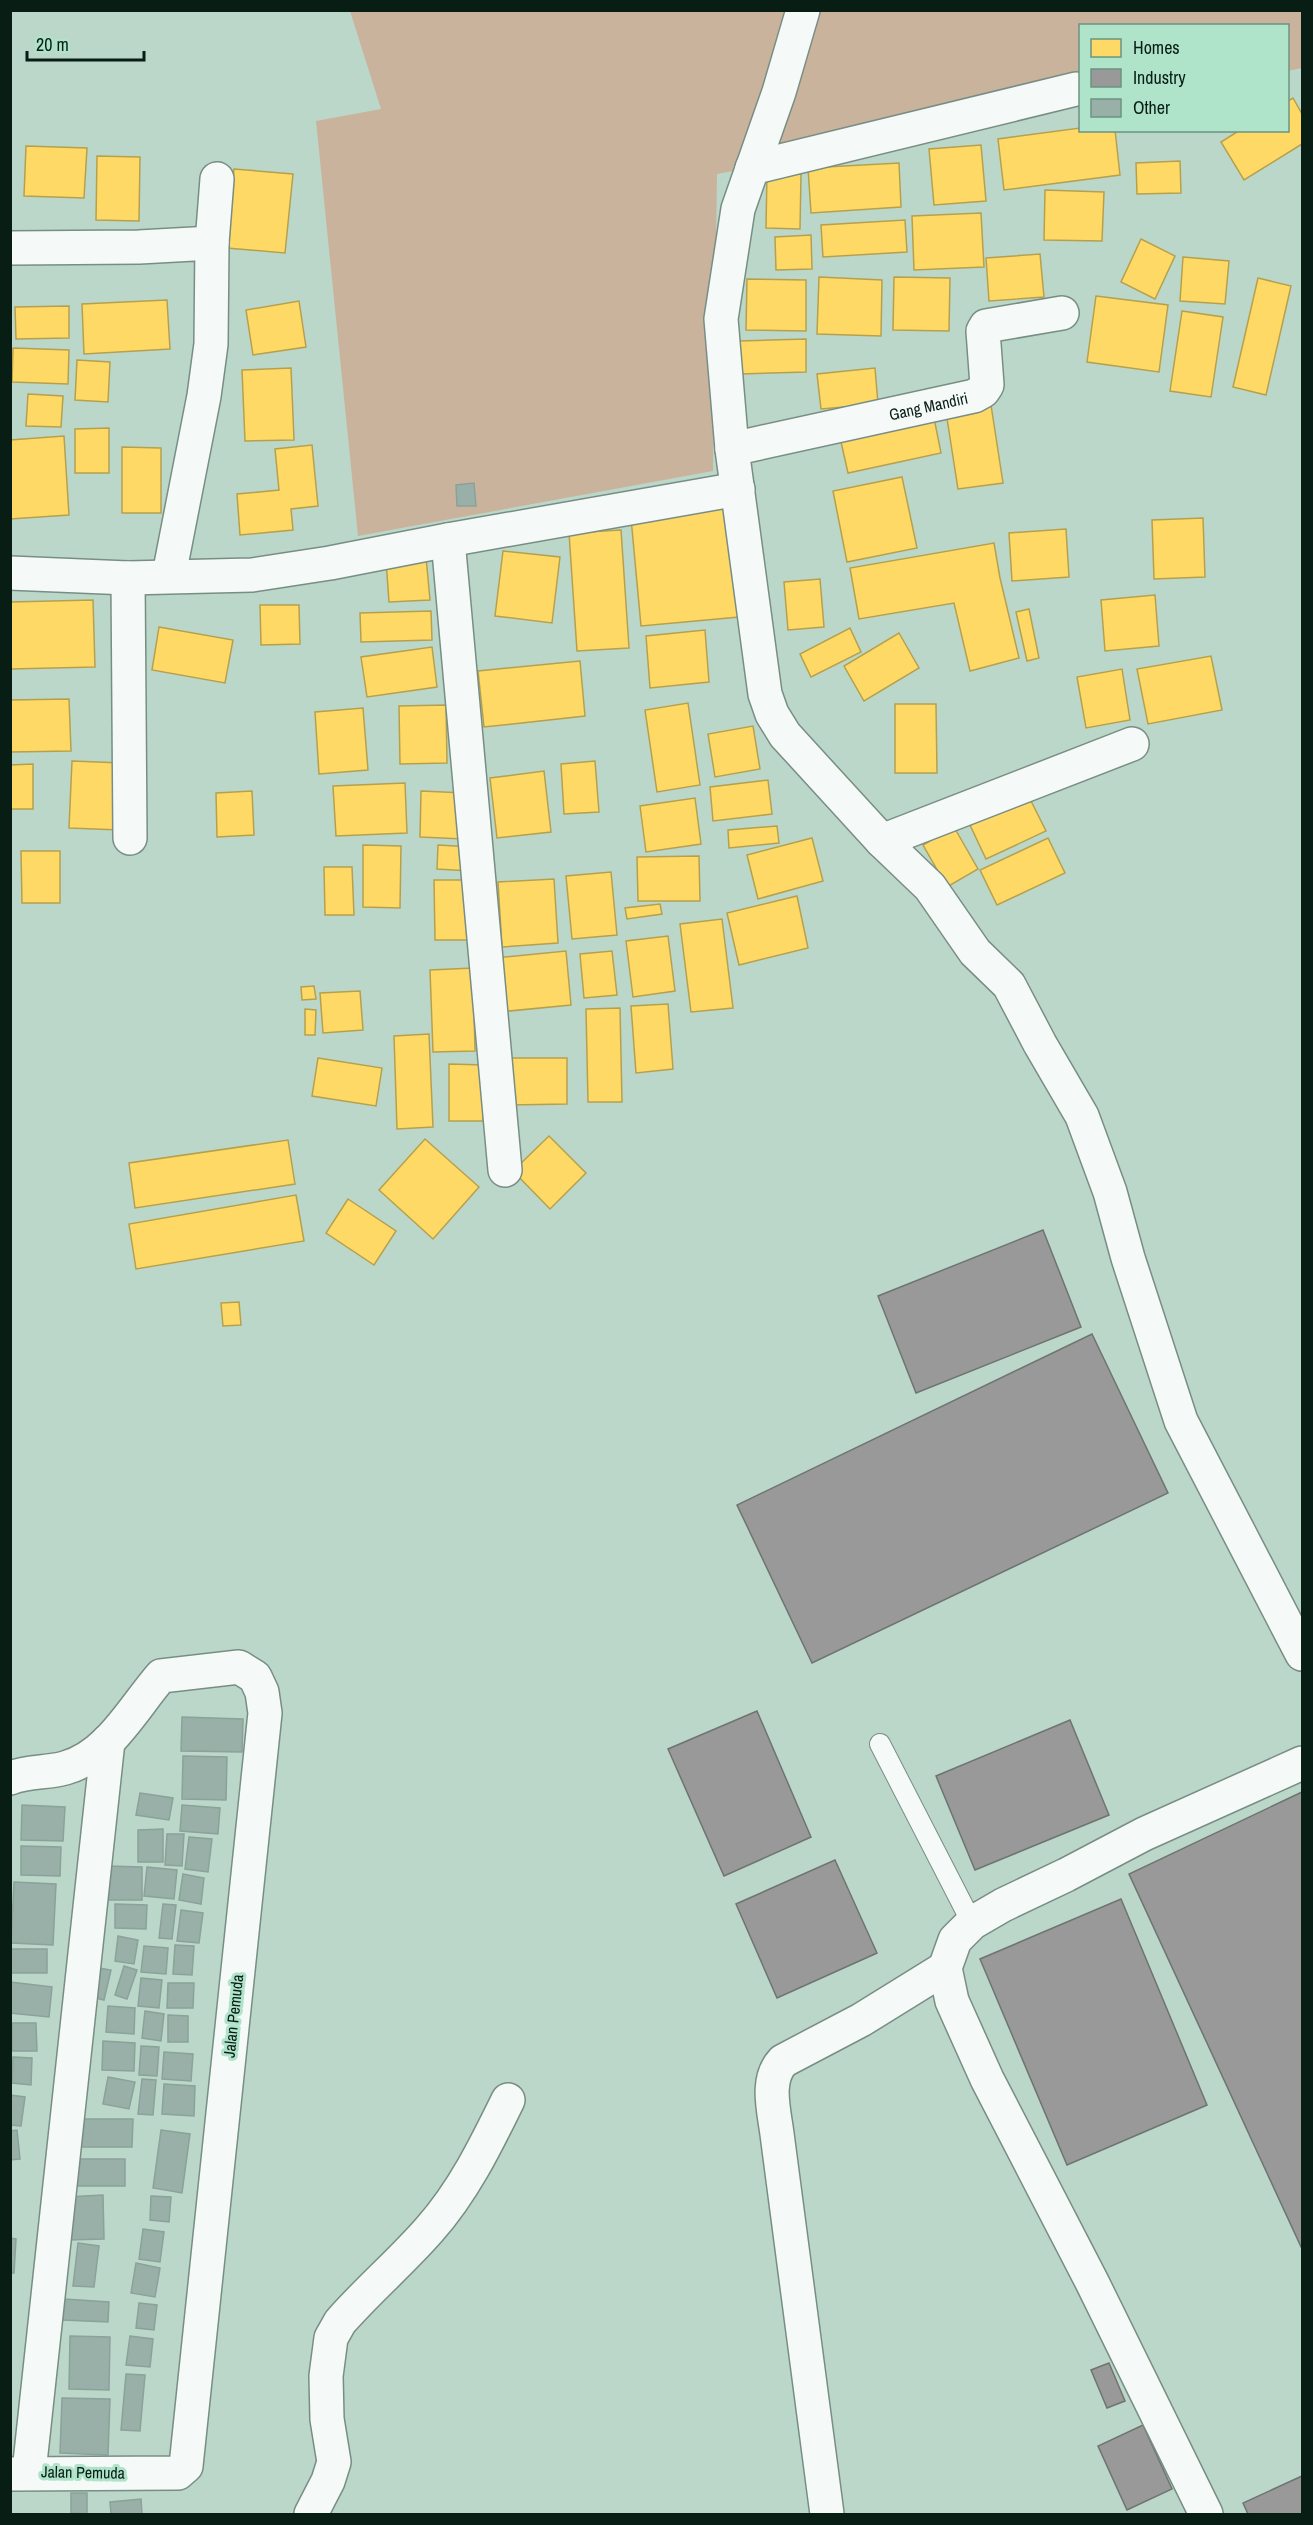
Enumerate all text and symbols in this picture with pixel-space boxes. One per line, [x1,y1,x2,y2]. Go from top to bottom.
scale bar [27,24,144,62]
legend [1079,24,1289,132]
text: 20 m [36,32,69,57]
text: Homes [1133,35,1180,60]
text: Industry [1133,65,1186,90]
text: Other [1133,95,1170,120]
street label: Gang Mandiri [887,387,970,425]
street label: Jalan Pemuda [218,1972,248,2059]
street label: Jalan Pemuda [41,2460,126,2484]

